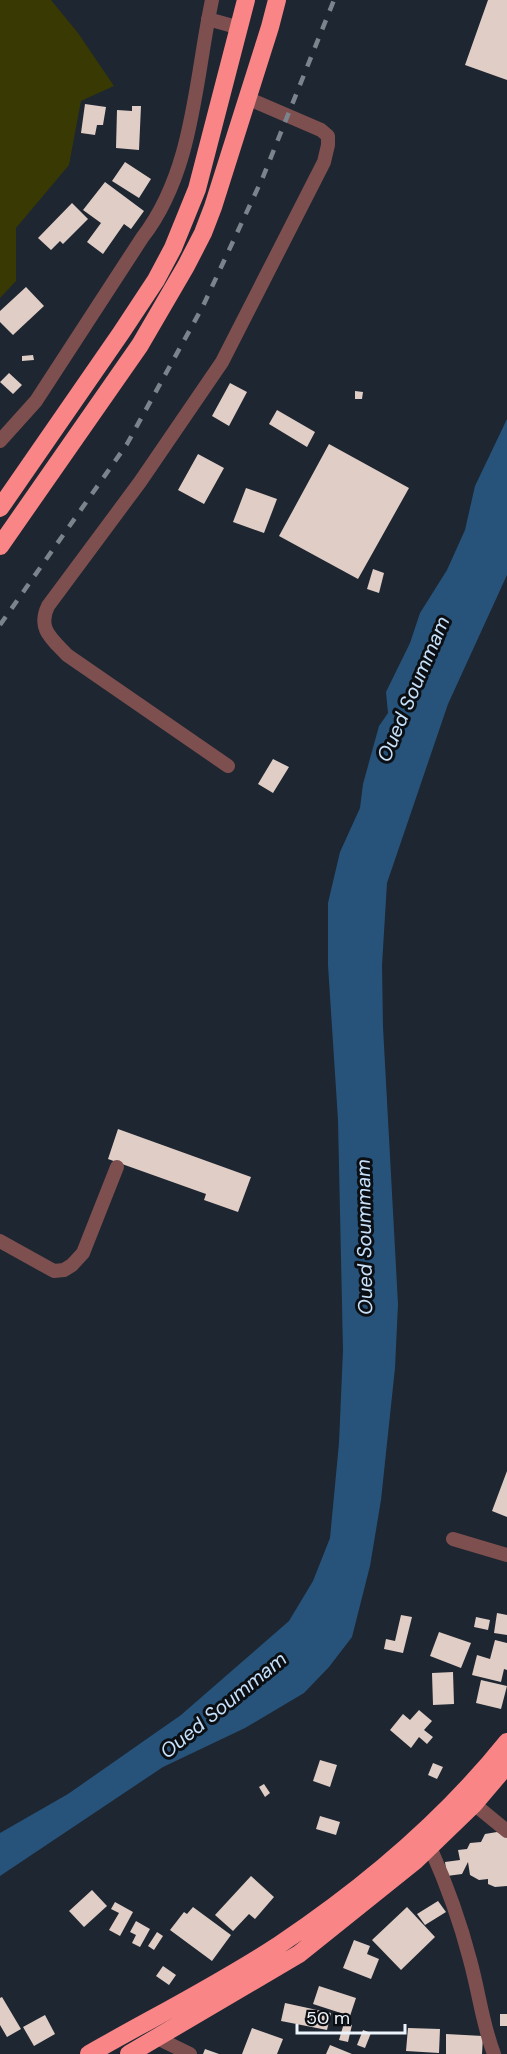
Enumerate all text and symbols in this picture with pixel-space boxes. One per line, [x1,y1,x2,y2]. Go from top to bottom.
water label: Oued Soummam [371,612,455,766]
water label: Oued Soummam [350,1159,378,1315]
water label: Oued Soummam [154,1646,292,1764]
scale bar [297,1997,405,2035]
text: 50 m [306,2006,350,2030]

